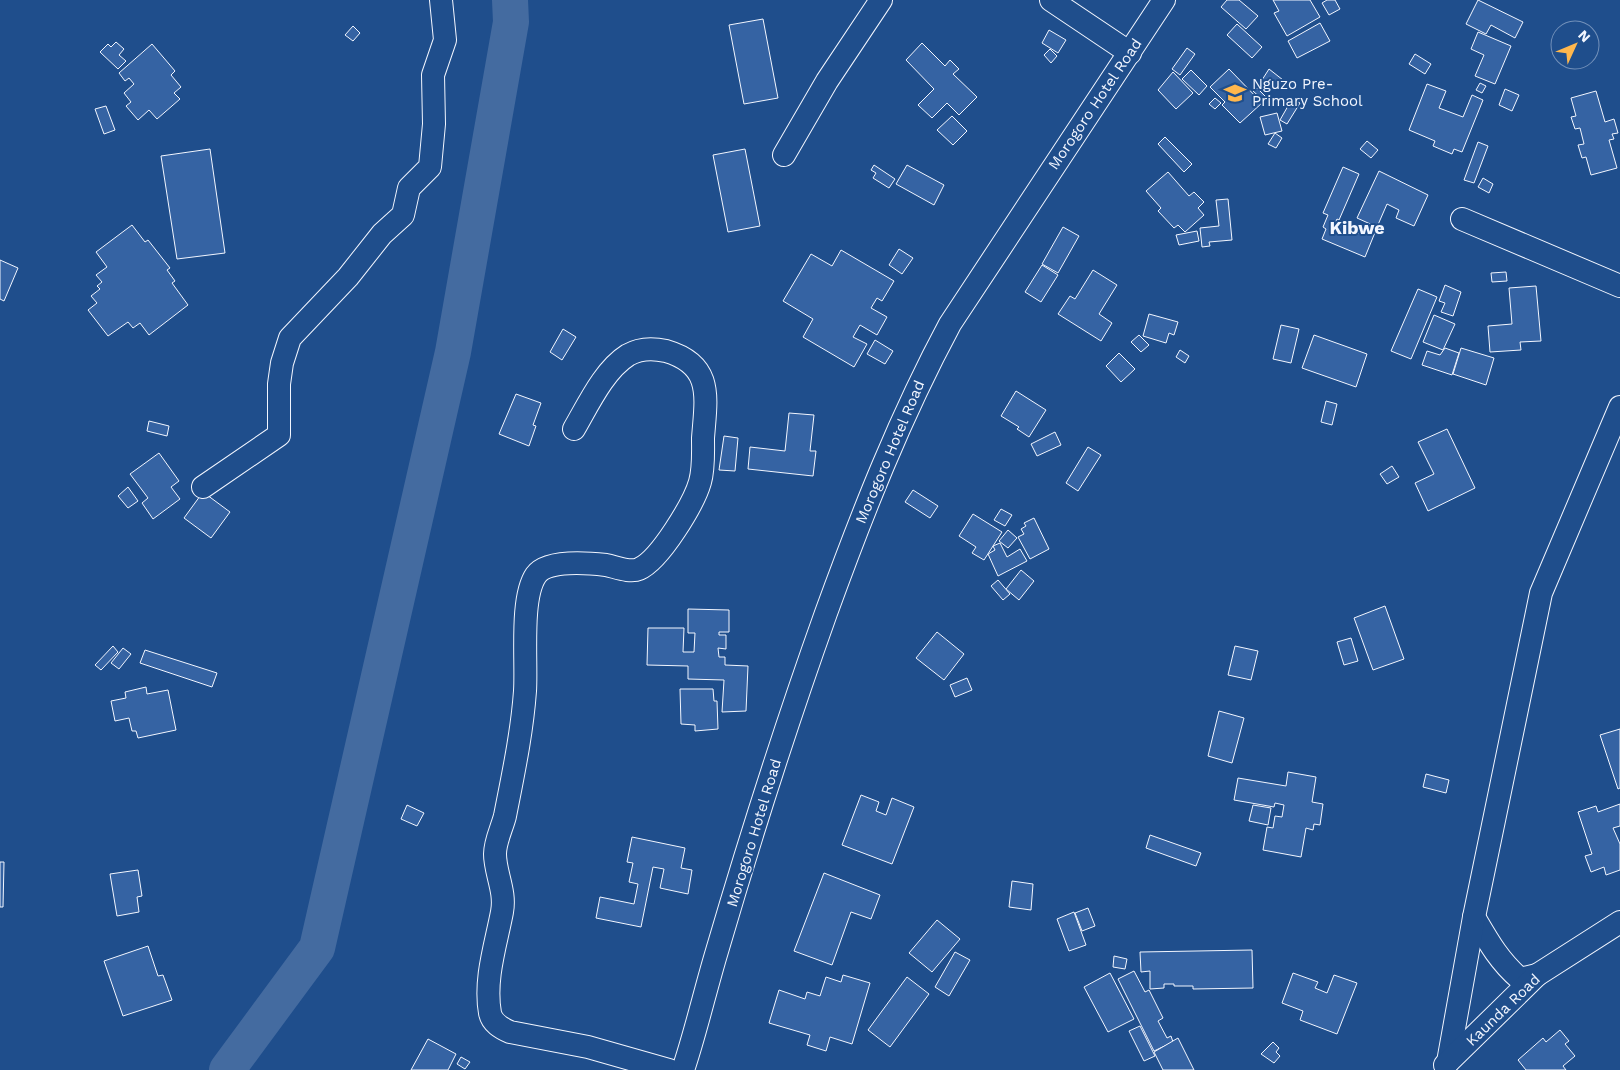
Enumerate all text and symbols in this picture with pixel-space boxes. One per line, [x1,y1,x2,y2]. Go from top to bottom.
north arrow [1550,20,1600,70]
text: N [1575,27,1594,45]
street label: Morogoro Hotel Road [1044,35,1146,173]
place label: Nguzo Pre- Primary School [1252,75,1363,110]
school or university icon: Nguzo Pre- Primary School [1222,80,1248,106]
district label: Kibwe [1329,217,1385,238]
street label: Morogoro Hotel Road [852,378,928,526]
street label: Morogoro Hotel Road [723,757,785,909]
street label: Kaunda Road [1462,970,1544,1050]

